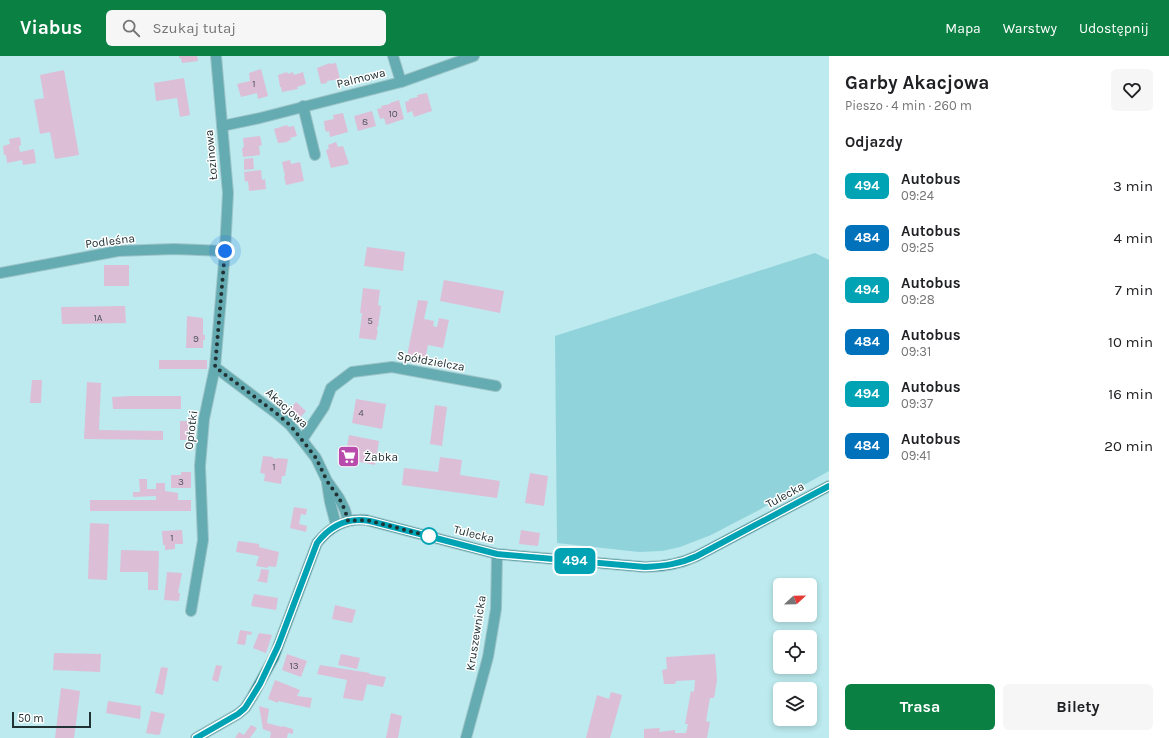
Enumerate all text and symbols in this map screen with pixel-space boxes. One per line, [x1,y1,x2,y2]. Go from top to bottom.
search box [106,10,386,46]
text: Viabus [20,17,82,39]
icon: search [120,17,142,39]
text: Szukaj tutaj [152,19,236,37]
text: Mapa [945,20,981,37]
text: Warstwy [1003,20,1057,37]
text: Udostępnij [1079,20,1149,37]
street label: Palmowa [335,65,387,91]
button: heart [1111,69,1153,111]
text: Garby Akacjowa [845,72,989,94]
house number: 1 [252,78,256,90]
text: Pieszo · 4 min · 260 m [845,98,972,113]
house number: 10 [388,108,398,120]
house number: 8 [362,116,368,128]
street label: Łozinowa [202,129,220,181]
text: Odjazdy [845,133,902,151]
text: Autobus [901,170,961,188]
text: 494 [854,177,880,194]
text: 3 min [1113,177,1153,195]
text: 09:24 [901,188,934,203]
text: Autobus [901,222,961,240]
text: 484 [854,229,880,246]
text: 4 min [1114,229,1153,247]
street label: Podleśna [84,231,136,251]
text: 09:25 [901,240,934,255]
your location [215,241,235,261]
text: Autobus [901,274,961,292]
text: 494 [854,281,880,298]
text: 7 min [1115,281,1153,299]
text: 09:28 [901,292,935,307]
house number: 1A [93,312,103,324]
house number: 5 [367,315,373,327]
text: Autobus [901,326,961,344]
house number: 9 [193,333,199,345]
text: 484 [854,333,880,350]
text: 10 min [1108,333,1153,351]
text: 09:31 [901,344,931,359]
street label: Spółdzielcza [396,348,466,374]
text: Autobus [901,378,961,396]
street label: Akacjowa [263,385,311,431]
text: 494 [854,385,880,402]
text: 16 min [1108,385,1153,403]
text: 09:37 [901,396,933,411]
house number: 4 [358,407,364,419]
street label: Opłotki [182,410,200,450]
text: Autobus [901,430,961,448]
text: 484 [854,437,880,454]
text: 20 min [1104,437,1153,455]
supermarket icon: Żabka [335,444,361,470]
text: 09:41 [901,448,931,463]
place label: Żabka [364,450,398,464]
house number: 1 [272,461,276,473]
house number: 3 [178,476,184,488]
street label: Tulecka [763,479,807,511]
street label: Tulecka [452,522,496,546]
unlabelled marker [420,527,438,545]
house number: 1 [170,532,174,544]
line badge: 494 [552,548,598,574]
text: 494 [562,552,588,569]
north arrow [773,578,817,622]
map controls [773,578,817,726]
street label: Kruszewnicka [463,594,489,672]
button: locate [773,630,817,674]
house number: 13 [289,660,299,672]
button: layers [773,682,817,726]
button: Trasa [845,684,995,730]
button: Bilety [1003,684,1153,730]
scale bar [12,710,91,729]
text: 50 m [18,712,44,725]

